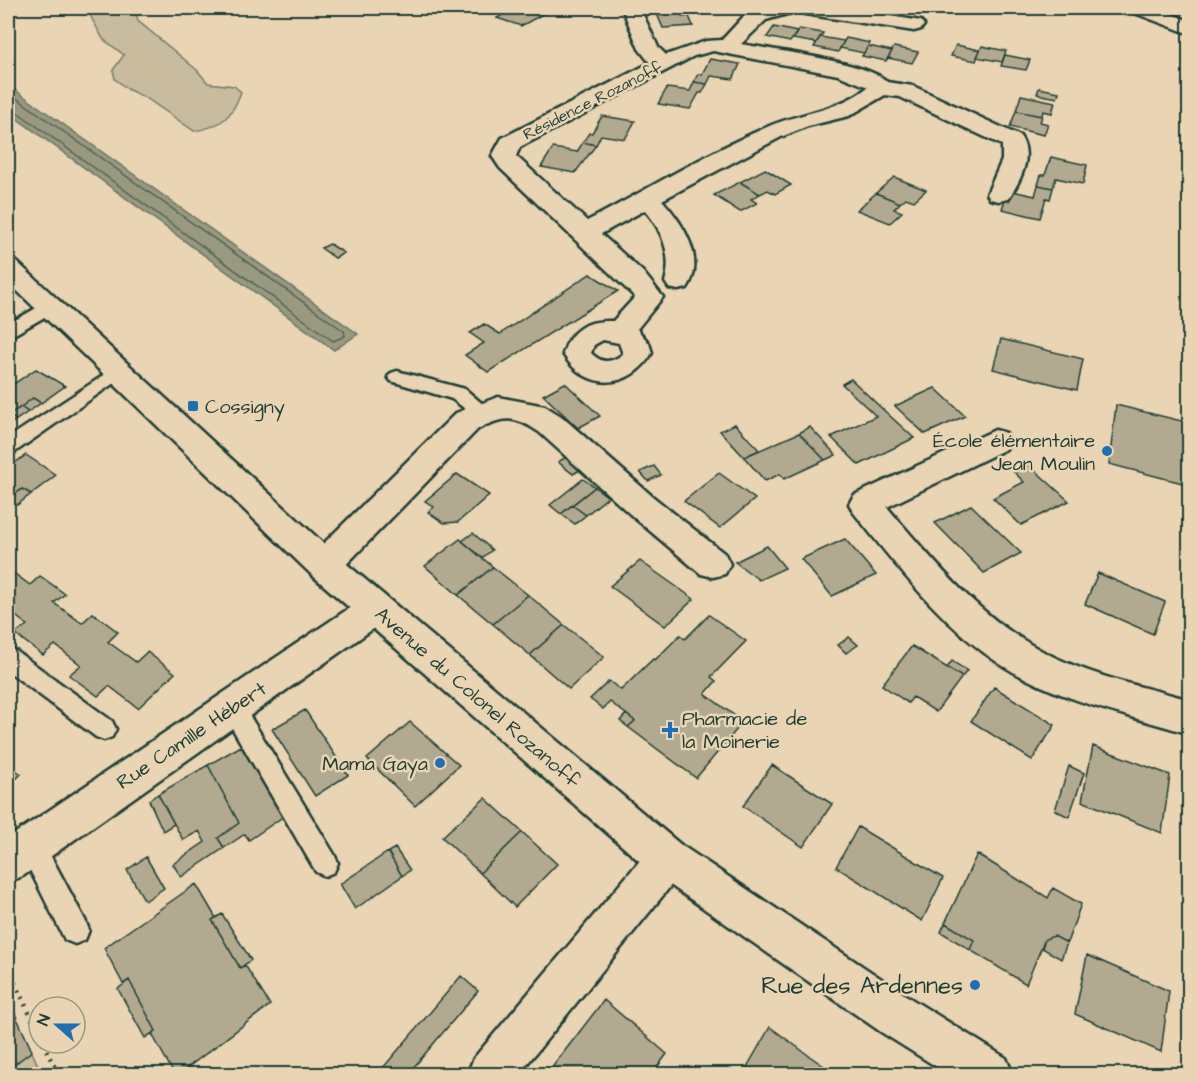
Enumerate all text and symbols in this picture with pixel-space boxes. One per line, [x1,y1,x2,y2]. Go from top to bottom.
street label: Résidence Rozanoff [519,56,666,145]
place label: Cossigny [205,393,285,422]
marker: Cossigny [186,399,200,413]
place label: École élémentaire Jean Moulin [933,427,1095,478]
marker: École élémentaire Jean Moulin [1100,444,1114,458]
street label: Avenue du Colonel Rozanoff [369,601,586,795]
street label: Rue Camille Hébert [111,675,272,796]
place label: Pharmacie de la Moinerie [682,705,807,756]
marker: Pharmacie de la Moinerie [663,723,677,737]
place label: Mama Gaya [322,750,428,779]
marker: Mama Gaya [433,756,447,770]
place label: Rue des Ardennes [761,969,963,1003]
marker: Rue des Ardennes [968,978,982,992]
north arrow [27,995,87,1055]
text: N [32,1011,56,1029]

